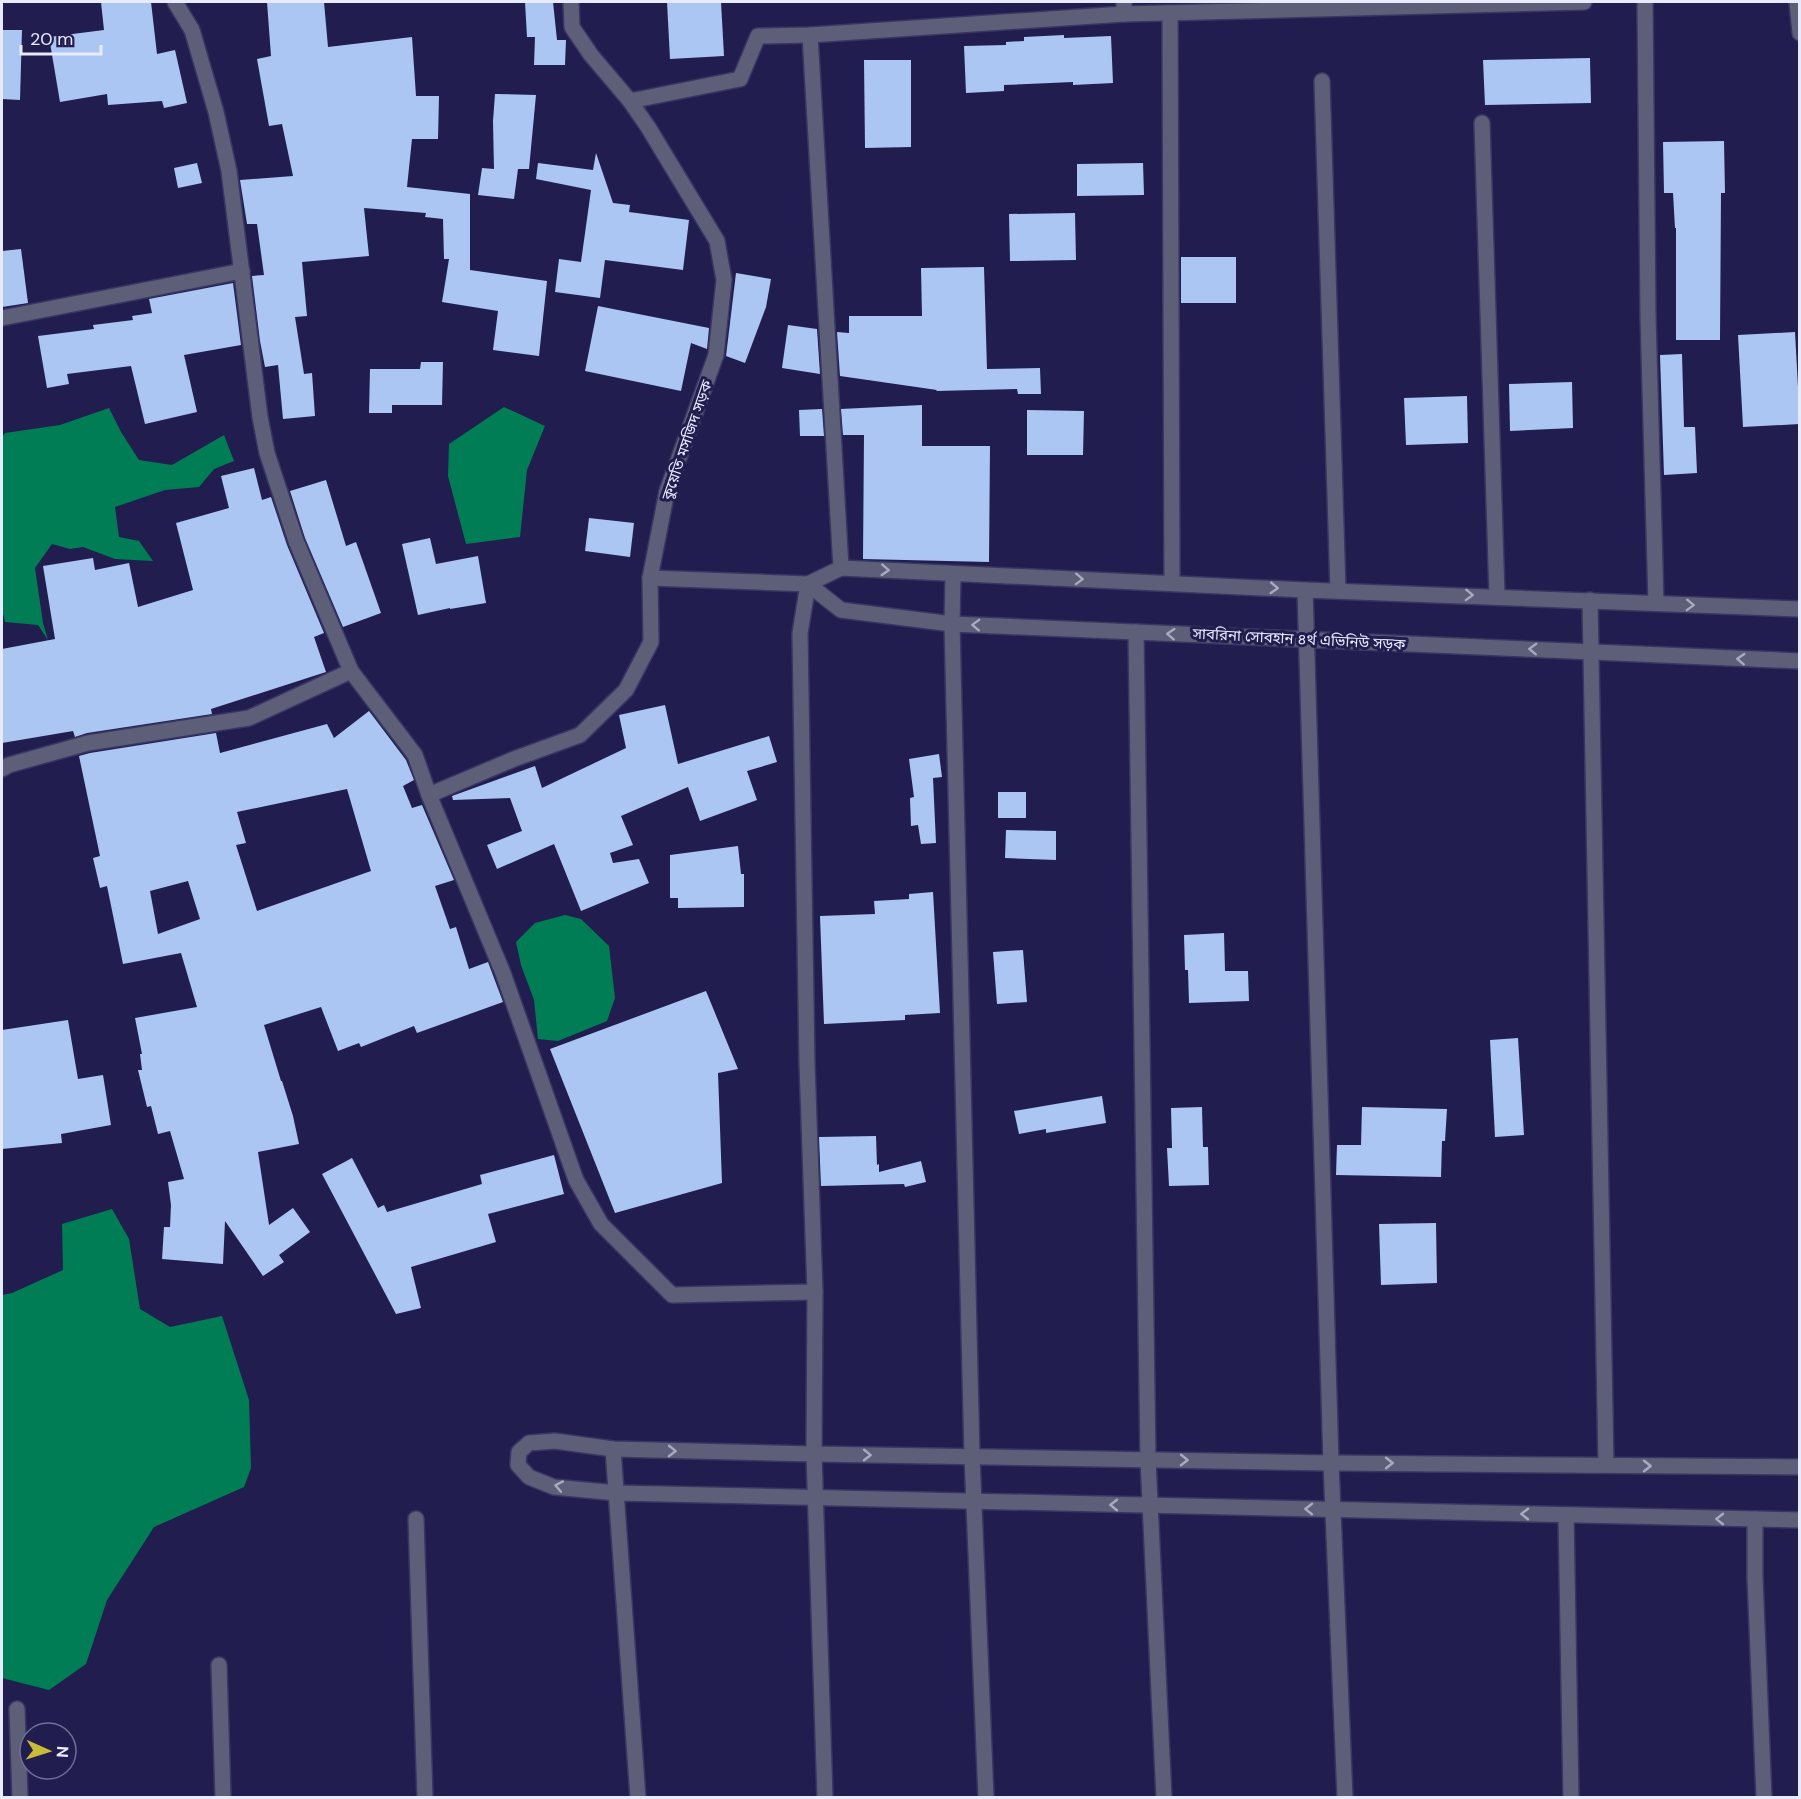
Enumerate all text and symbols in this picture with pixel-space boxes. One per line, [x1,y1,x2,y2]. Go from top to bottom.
scale bar [21,18,100,56]
text: 20 m [30,27,73,51]
street label: কুয়েতি মসজিদ সড়ক [657,377,717,503]
one-way arrow [880,564,889,577]
one-way arrow [1075,573,1084,585]
one-way arrow [1270,581,1279,594]
one-way arrow [1464,589,1473,602]
one-way arrow [1686,598,1695,611]
one-way arrow [971,619,980,631]
street label: সাবরিনা সোবহান ৪র্থ এভিনিউ সড়ক [1191,623,1407,655]
one-way arrow [1166,627,1175,640]
one-way arrow [1529,643,1538,656]
one-way arrow [1737,652,1746,665]
one-way arrow [667,1444,676,1457]
one-way arrow [862,1448,871,1461]
one-way arrow [1180,1454,1189,1466]
one-way arrow [1385,1457,1394,1470]
one-way arrow [1643,1459,1652,1472]
one-way arrow [554,1480,564,1493]
one-way arrow [1110,1499,1119,1511]
one-way arrow [1305,1503,1314,1516]
one-way arrow [1521,1508,1530,1521]
one-way arrow [1716,1512,1725,1525]
north arrow [18,1721,78,1781]
text: N [52,1745,73,1758]

